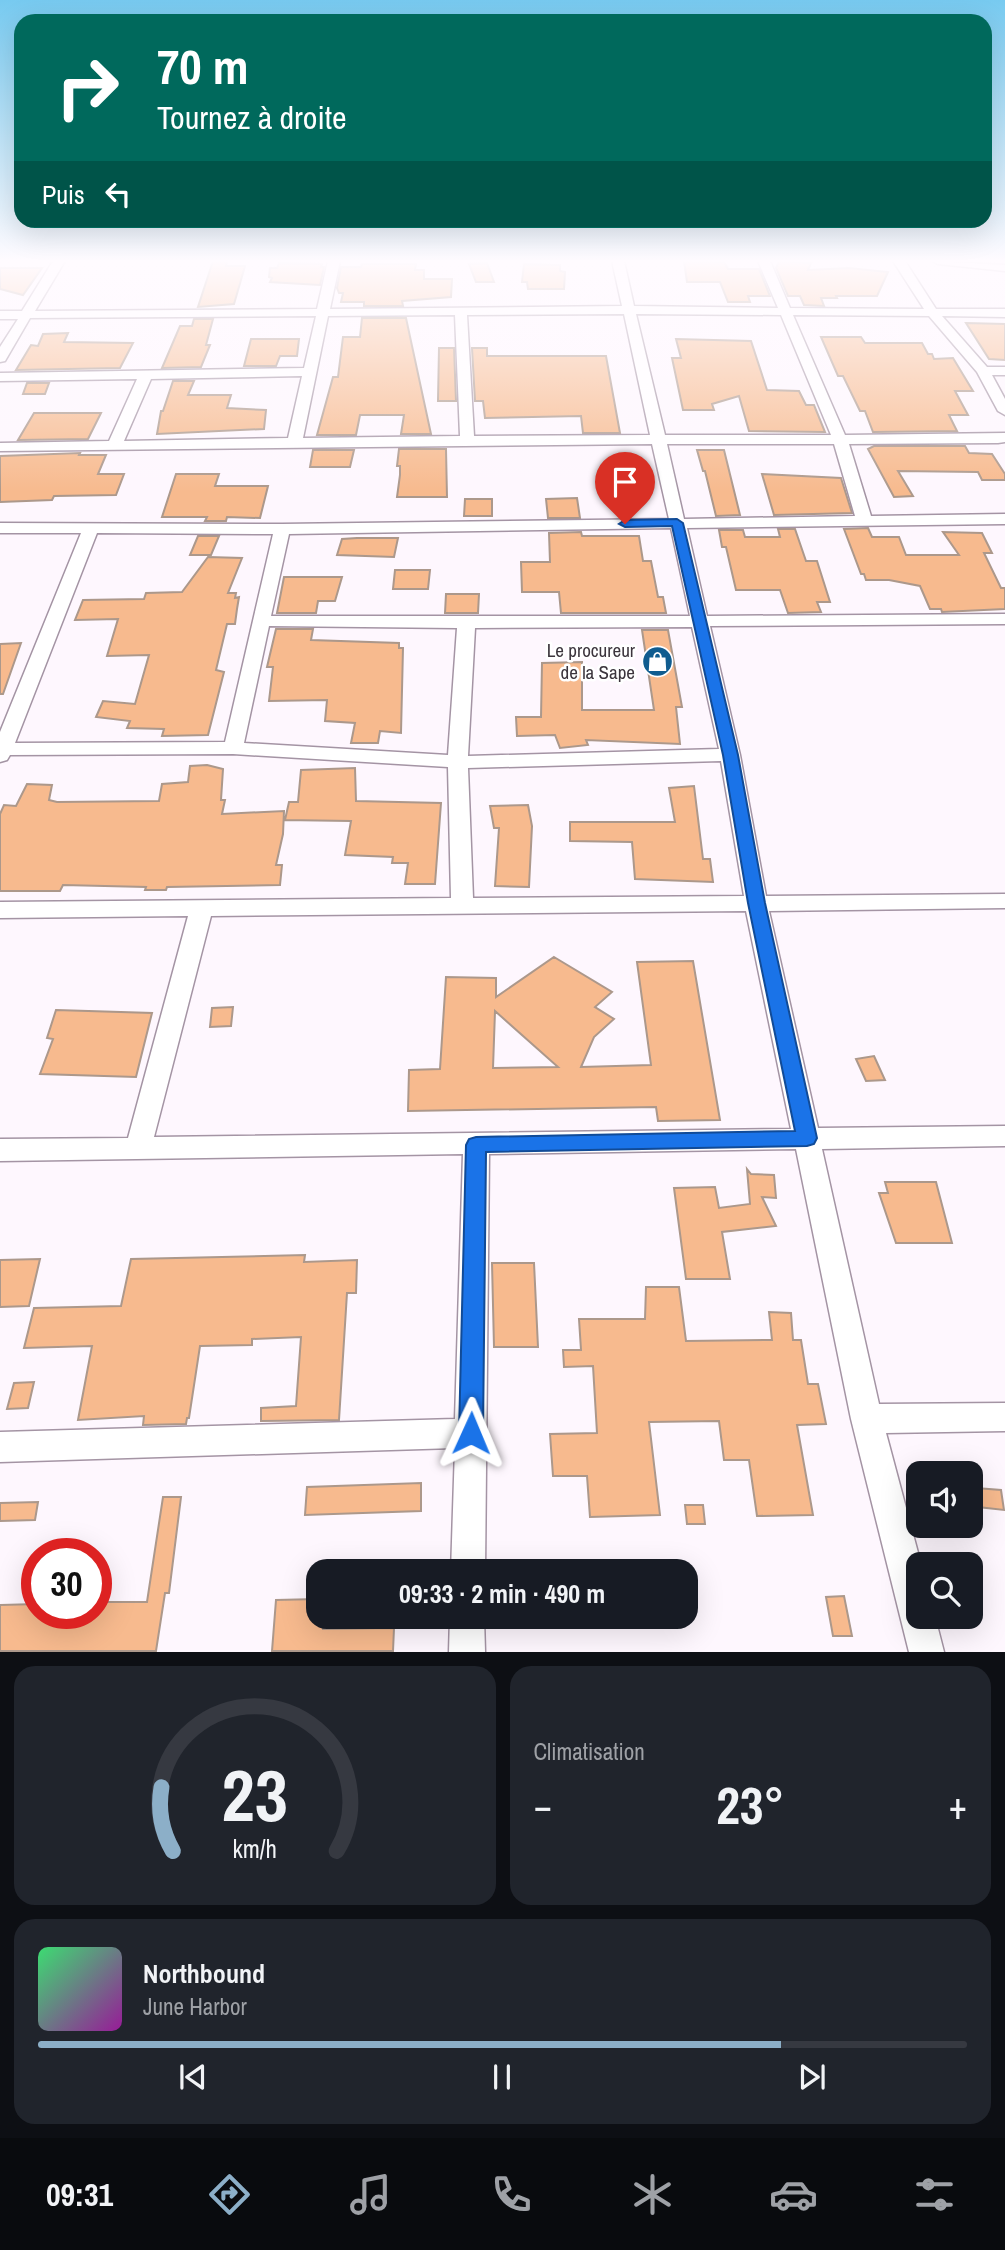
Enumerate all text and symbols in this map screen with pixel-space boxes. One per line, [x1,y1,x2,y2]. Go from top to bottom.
text: 70 m [157,33,249,99]
icon: right [42,42,133,133]
text: Tournez à droite [157,96,347,139]
icon: left [99,175,137,213]
text: Puis [42,177,85,212]
pin [595,452,655,524]
icon: arrive [606,463,644,501]
place label: Le procureur de la Sape [547,637,636,685]
shop icon: Le procureur de la Sape [641,644,675,678]
position arrow [434,1396,508,1470]
map controls [906,1461,983,1629]
button: sound [906,1461,983,1538]
speed limit sign: 30 [21,1538,112,1629]
button: search [906,1552,983,1629]
text: 09:33 · 2 min · 490 m [399,1576,605,1611]
text: Climatisation [534,1736,645,1767]
text: 23 [222,1747,288,1845]
text: 23° [716,1770,784,1840]
text: − [534,1780,552,1831]
text: + [949,1780,967,1831]
text: km/h [233,1832,277,1866]
text: Northbound [143,1956,265,1991]
text: June Harbor [143,1991,247,2022]
icon: previous [174,2058,212,2096]
icon: pause [483,2058,521,2096]
icon: next [793,2058,831,2096]
icon: directions [205,2170,254,2219]
icon: music [346,2170,395,2219]
icon: phone [487,2170,536,2219]
icon: climate [628,2170,677,2219]
icon: car [769,2170,818,2219]
icon: filters [910,2170,959,2219]
text: 09:31 [46,2173,113,2216]

